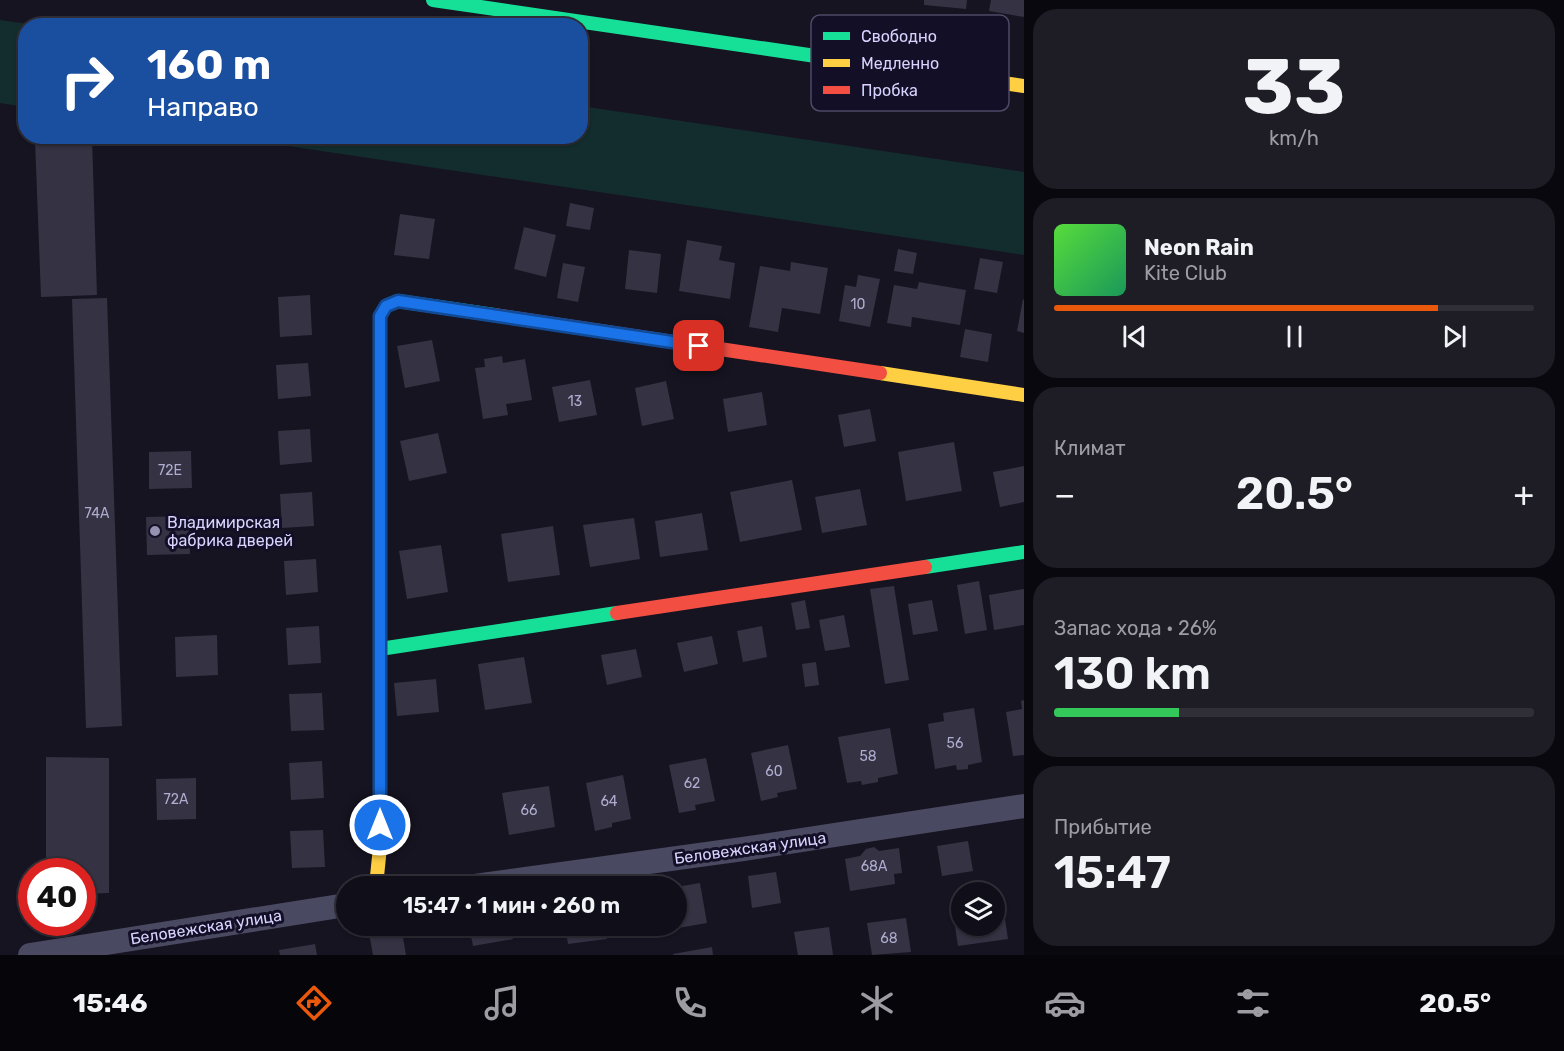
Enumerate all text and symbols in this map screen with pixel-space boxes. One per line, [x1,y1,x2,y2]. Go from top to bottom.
legend [811,15,1009,111]
text: Свободно [861,27,937,46]
text: 160 m [147,40,271,90]
text: 33 [1243,40,1345,133]
icon: right [48,42,126,120]
text: Медленно [861,54,939,73]
text: Пробка [861,81,918,100]
text: Направо [147,91,259,123]
text: km/h [1269,126,1319,150]
text: Neon Rain [1144,234,1254,261]
text: Kite Club [1144,261,1227,285]
house number: 10 [851,296,866,313]
pin [673,320,724,371]
icon: previous [1118,320,1151,353]
icon: pause [1278,320,1311,353]
icon: next [1438,320,1471,353]
icon: arrive [682,329,715,362]
house number: 13 [568,393,582,410]
text: Климат [1054,436,1126,460]
house number: 72Е [158,462,182,479]
text: 20.5° [1236,467,1353,520]
text: − [1054,475,1075,514]
text: + [1513,475,1534,514]
house number: 74А [85,505,110,522]
place label: Владимирская фабрика дверей [167,513,293,550]
marker: Владимирская фабрика дверей [148,524,162,538]
text: Запас хода · 26% [1054,616,1217,640]
text: 130 km [1054,647,1211,700]
house number: 56 [947,735,963,752]
house number: 58 [859,748,877,765]
house number: 60 [765,763,783,780]
house number: 62 [684,775,700,792]
house number: 72А [164,791,189,808]
position arrow [348,793,412,857]
house number: 64 [600,793,618,810]
house number: 66 [521,802,537,819]
text: Прибытие [1054,815,1152,839]
street label: Беловежская улица [673,828,827,868]
text: 15:47 [1054,846,1171,899]
speed limit sign: 40 [18,858,96,936]
house number: 68А [861,858,888,875]
map controls [951,882,1005,936]
button: layers [951,882,1005,936]
text: 15:47 · 1 мин · 260 m [403,892,620,919]
street label: Беловежская улица [129,906,283,948]
house number: 68 [880,930,898,947]
icon: directions [293,982,335,1024]
icon: music [481,982,523,1024]
icon: phone [669,982,711,1024]
icon: climate [856,982,898,1024]
icon: car [1044,982,1086,1024]
icon: filters [1232,982,1274,1024]
text: 15:46 [73,987,148,1019]
text: 20.5° [1419,987,1491,1019]

